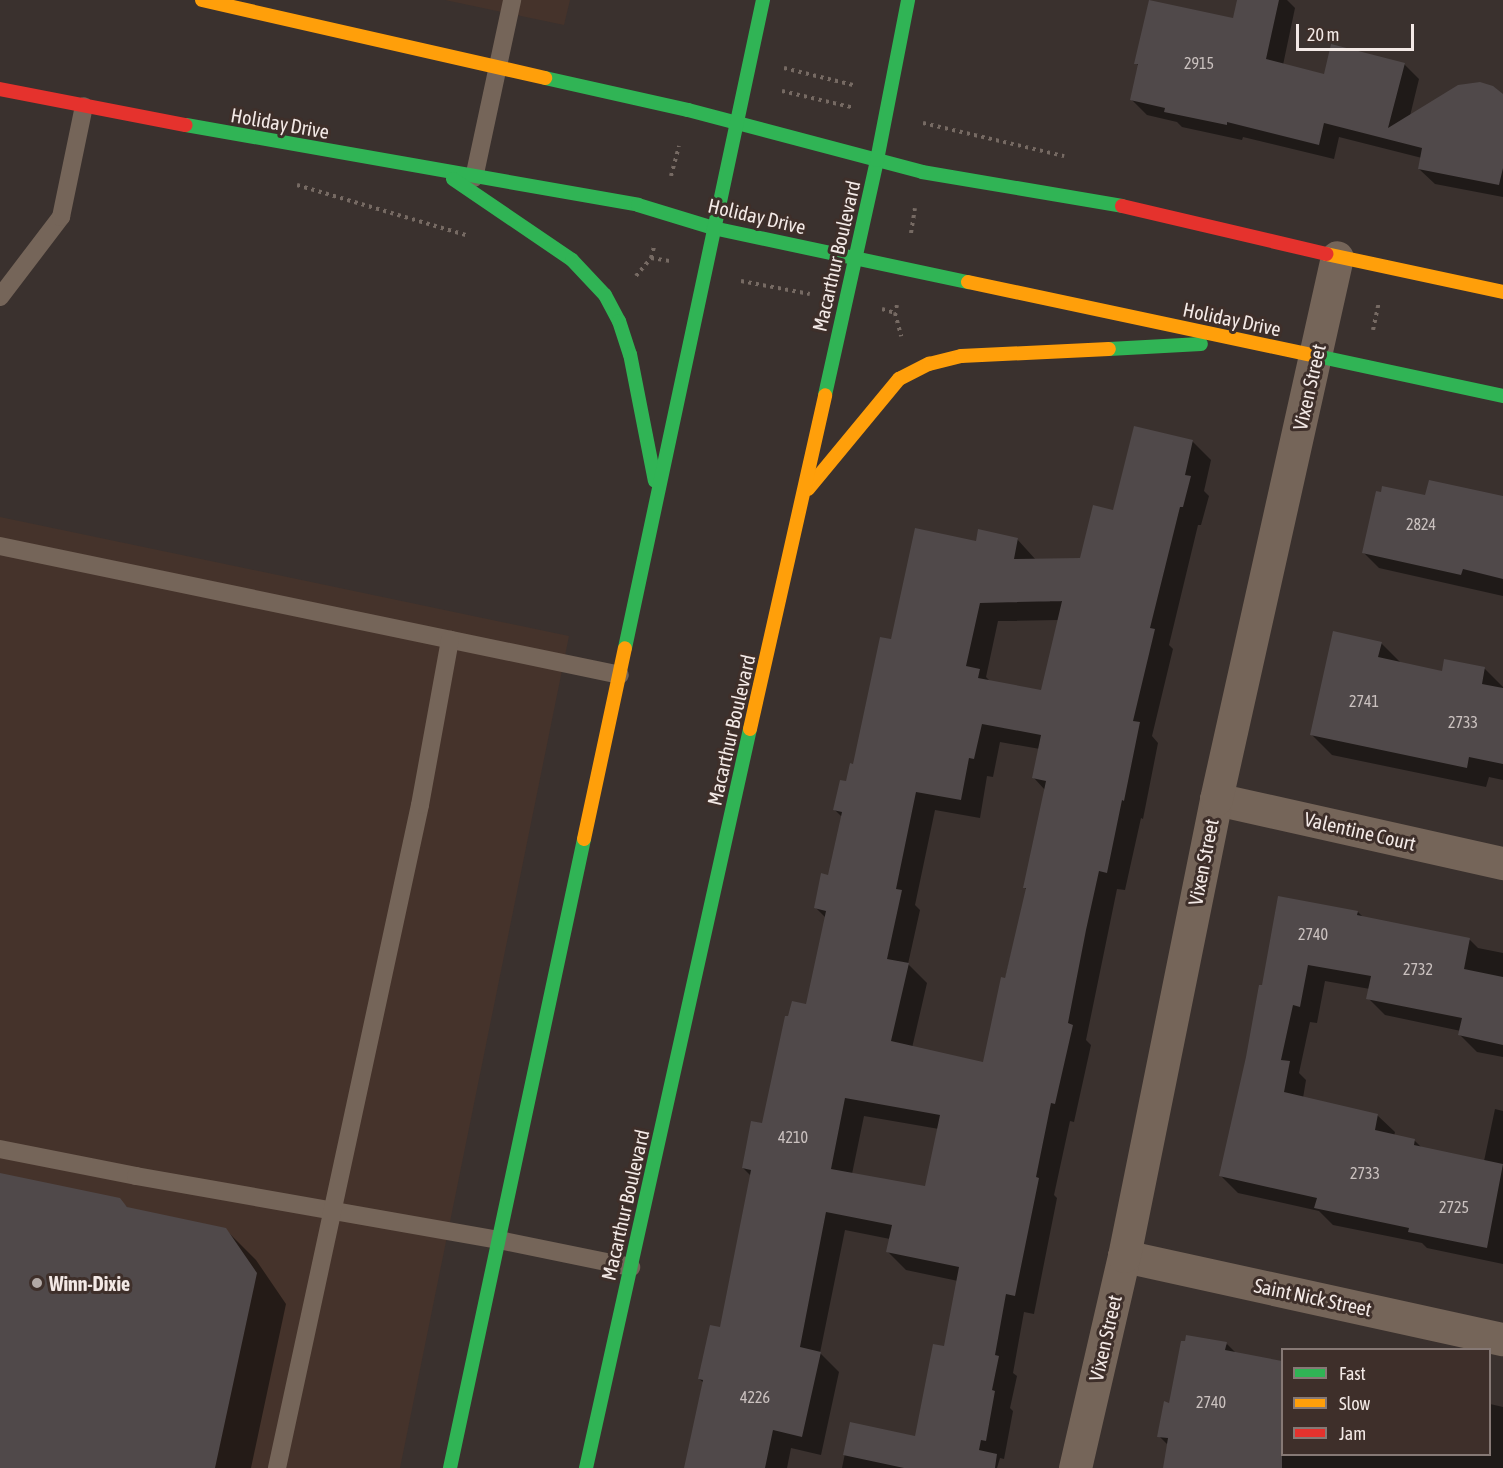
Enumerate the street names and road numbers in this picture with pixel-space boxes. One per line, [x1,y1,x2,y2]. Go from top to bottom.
street label: Holiday Drive [229,103,331,143]
street label: Macarthur Boulevard [807,178,865,334]
street label: Holiday Drive [706,193,808,239]
street label: Holiday Drive [1181,297,1283,341]
street label: Vixen Street [1287,342,1331,432]
street label: Macarthur Boulevard [702,652,760,808]
street label: Valentine Court [1302,807,1418,855]
street label: Vixen Street [1183,817,1223,907]
street label: Macarthur Boulevard [596,1127,654,1283]
street label: Saint Nick Street [1252,1273,1374,1321]
street label: Vixen Street [1083,1293,1127,1383]

